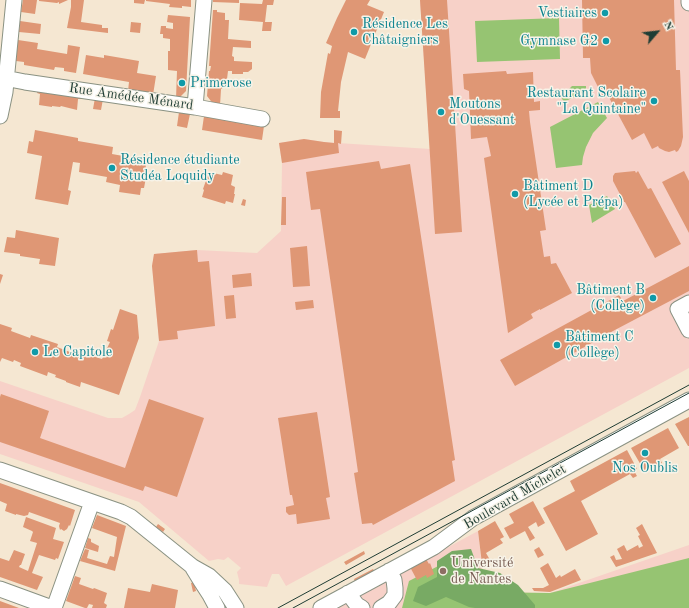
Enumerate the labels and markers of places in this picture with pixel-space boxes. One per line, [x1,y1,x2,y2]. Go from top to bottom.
place label: Vestiaires [537,5,597,21]
marker: Vestiaires [600,8,610,18]
place label: Résidence Les Châtaigniers [362,16,448,48]
marker: Résidence Les Châtaigniers [349,27,359,37]
place label: Gymnase G2 [520,33,598,49]
marker: Gymnase G2 [601,36,611,46]
place label: Primerose [190,75,252,91]
marker: Primerose [177,78,187,88]
place label: Restaurant Scolaire "La Quintaine" [527,85,646,118]
place label: Moutons d'Ouessant [449,96,515,128]
marker: Restaurant Scolaire "La Quintaine" [649,96,659,106]
marker: Moutons d'Ouessant [436,107,446,117]
place label: Résidence étudiante Studéa Loquidy [120,152,240,184]
marker: Résidence étudiante Studéa Loquidy [107,163,117,173]
place label: Bâtiment D (Lycée et Prépa) [523,178,624,210]
marker: Bâtiment D (Lycée et Prépa) [510,189,520,199]
place label: Bâtiment B (Collège) [576,282,645,314]
marker: Bâtiment B (Collège) [648,293,658,303]
place label: Bâtiment C (Collège) [565,329,634,362]
marker: Bâtiment C (Collège) [552,340,562,350]
place label: Le Capitole [43,344,112,360]
marker: Le Capitole [30,347,40,357]
marker: Nos Oublis [640,448,650,458]
place label: Nos Oublis [612,460,678,476]
place label: Université de Nantes [451,555,513,588]
marker: Université de Nantes [438,566,448,576]

